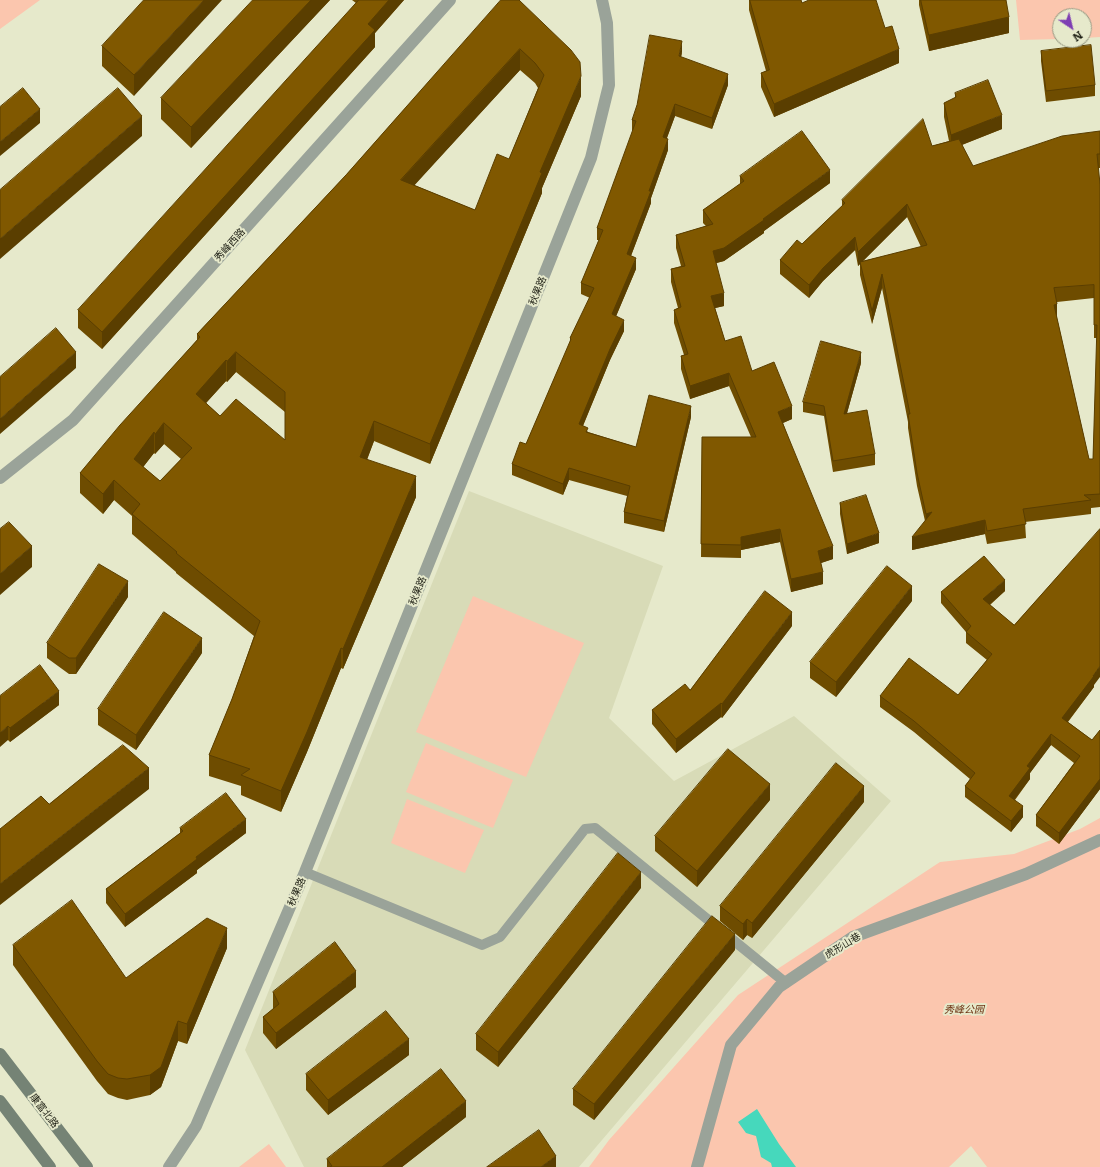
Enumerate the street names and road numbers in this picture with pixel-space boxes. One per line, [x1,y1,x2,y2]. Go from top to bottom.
street label: 秀峰西路 [212,226,248,264]
street label: 秋果路 [527,275,549,307]
street label: 秋果路 [407,575,429,607]
street label: 秋果路 [286,876,308,908]
street label: 虎形山巷 [823,931,863,961]
street label: 康富北路 [27,1092,61,1130]

